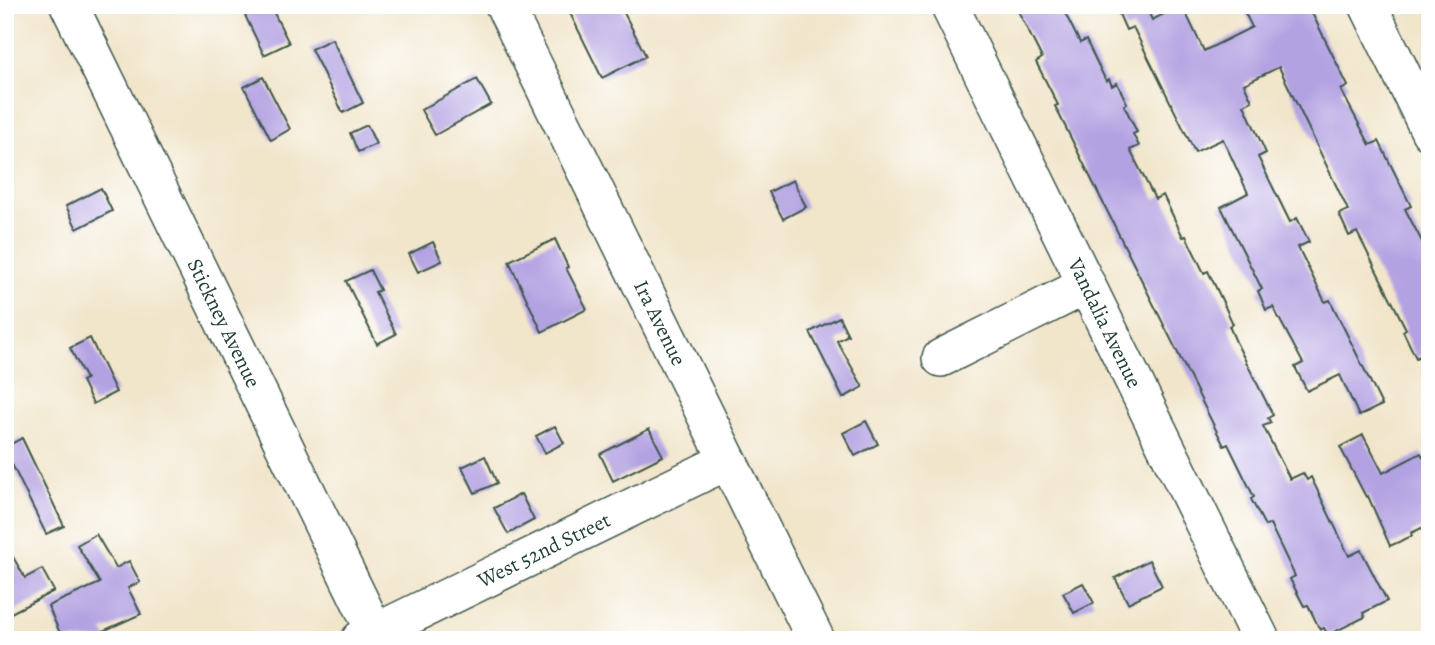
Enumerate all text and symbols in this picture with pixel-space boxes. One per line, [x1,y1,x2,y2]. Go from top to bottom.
street label: Vandalia Avenue [1061,253,1148,393]
street label: Stickney Avenue [181,254,267,392]
street label: Ira Avenue [627,276,693,370]
street label: West 52nd Street [472,506,615,595]

